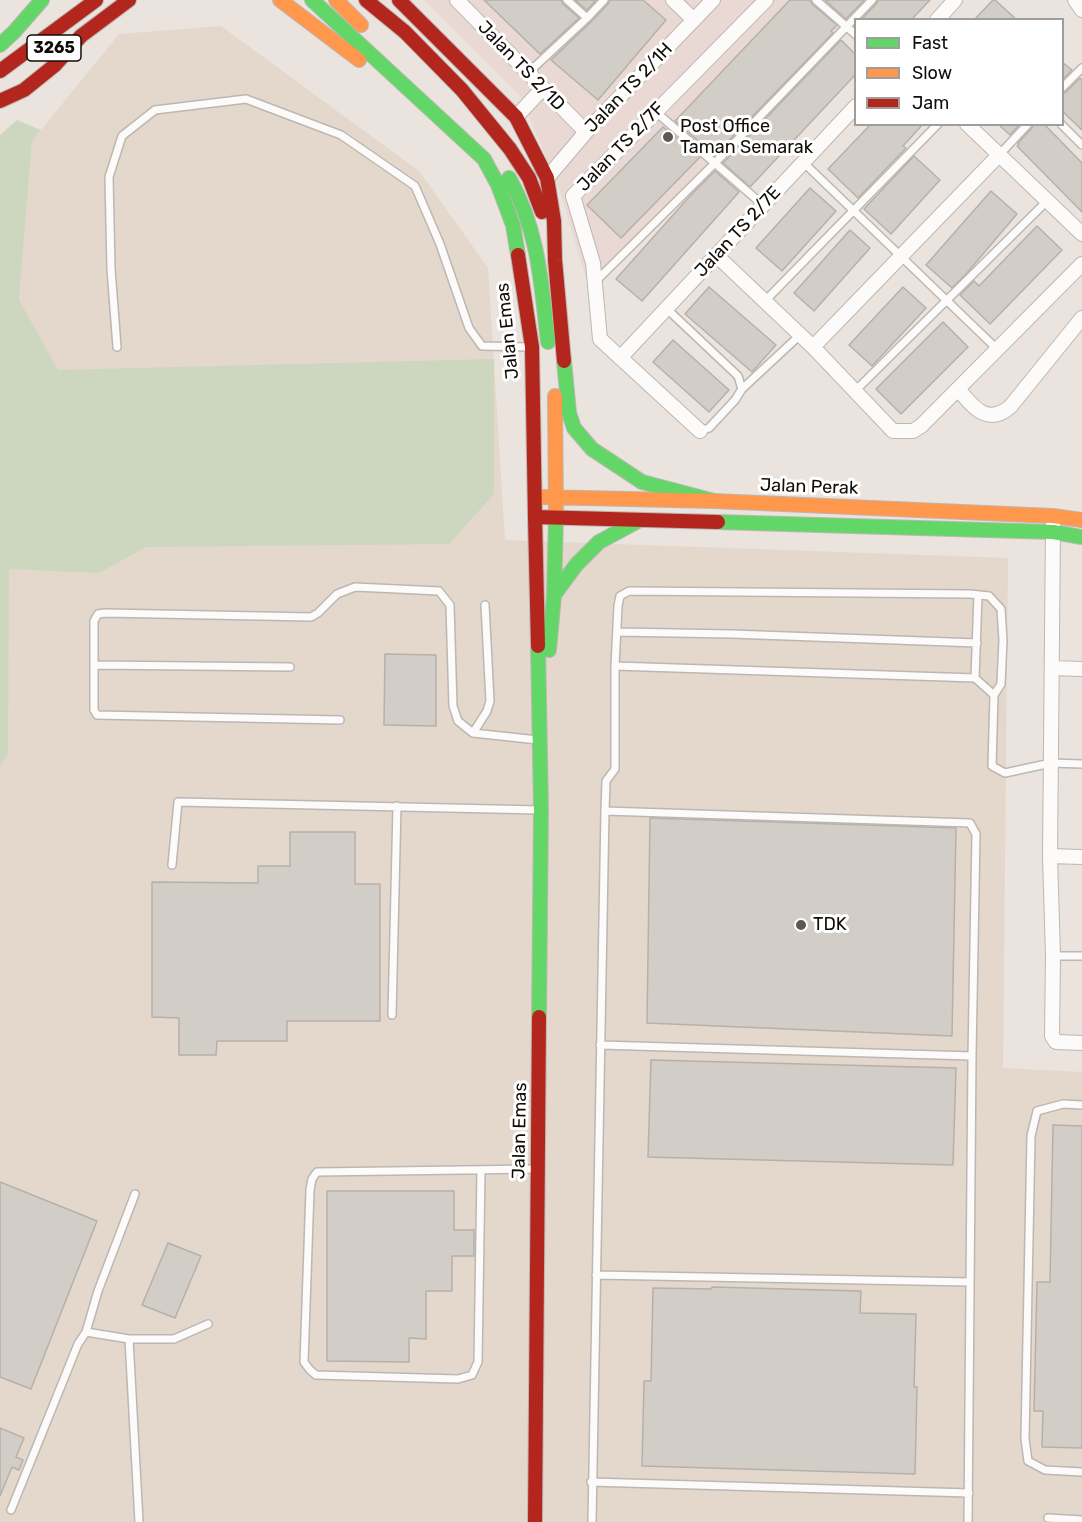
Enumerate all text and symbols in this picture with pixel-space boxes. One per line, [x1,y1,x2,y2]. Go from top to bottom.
street label: Jalan TS 2/1D [473,17,569,115]
legend [854,18,1064,126]
text: Fast [912,32,948,54]
road number: 3265 [27,35,81,61]
street label: Jalan TS 2/1H [581,39,677,137]
text: Slow [912,62,952,84]
text: Jam [912,92,949,114]
street label: Jalan TS 2/7F [573,98,669,196]
place label: Post Office Taman Semarak [680,116,813,158]
marker: Post Office Taman Semarak [661,130,675,144]
street label: Jalan TS 2/7E [690,182,786,282]
street label: Jalan Emas [492,282,524,380]
street label: Jalan Perak [759,474,859,500]
place label: TDK [813,914,847,936]
marker: TDK [794,918,808,932]
street label: Jalan Emas [508,1082,532,1180]

